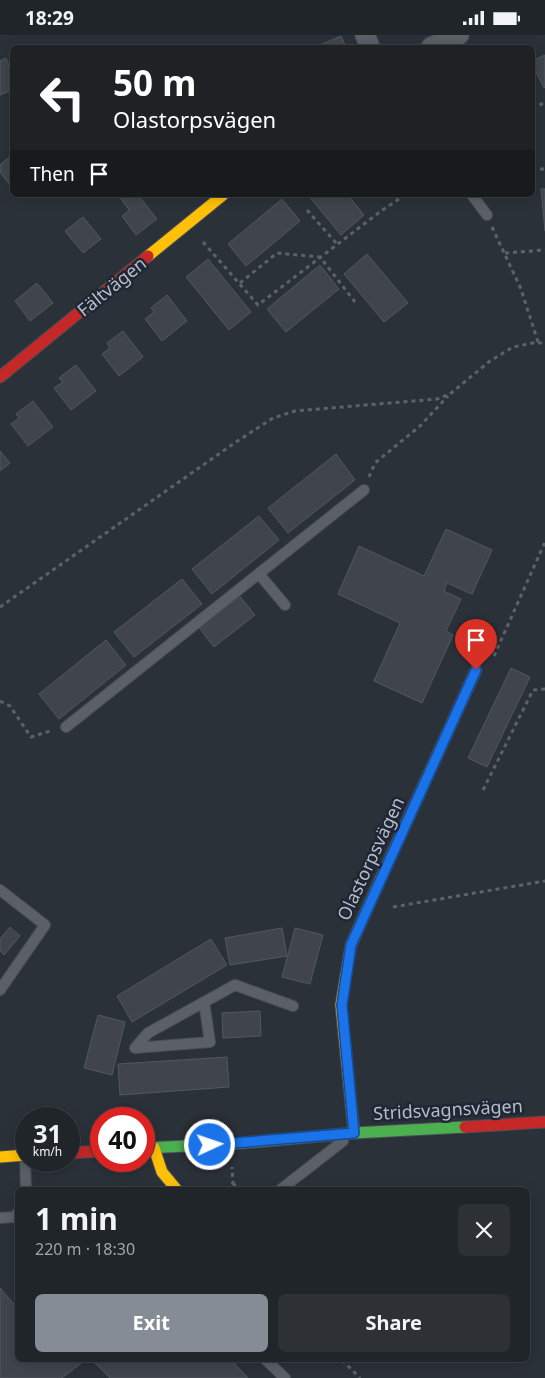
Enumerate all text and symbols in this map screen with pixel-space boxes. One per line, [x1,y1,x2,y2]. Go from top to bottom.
text: 18:29 [25,5,74,31]
text: 50 m [113,59,196,106]
icon: left [30,65,95,130]
text: Olastorpsvägen [113,104,276,134]
icon: arrive [85,160,113,188]
text: Then [30,161,75,187]
street label: Fältvägen [72,251,151,321]
pin [455,619,497,670]
icon: arrive [462,626,490,654]
street label: Olastorpsvägen [331,793,409,924]
street label: Stridsvagnsvägen [373,1093,523,1125]
speed limit sign: 40 [90,1107,155,1172]
text: 31 [33,1116,62,1150]
position arrow [183,1118,235,1170]
text: km/h [33,1143,62,1160]
text: 1 min [35,1198,118,1239]
button: close [458,1204,510,1256]
text: 220 m · 18:30 [35,1238,135,1260]
button: Exit [35,1294,268,1352]
button: Share [278,1294,510,1352]

